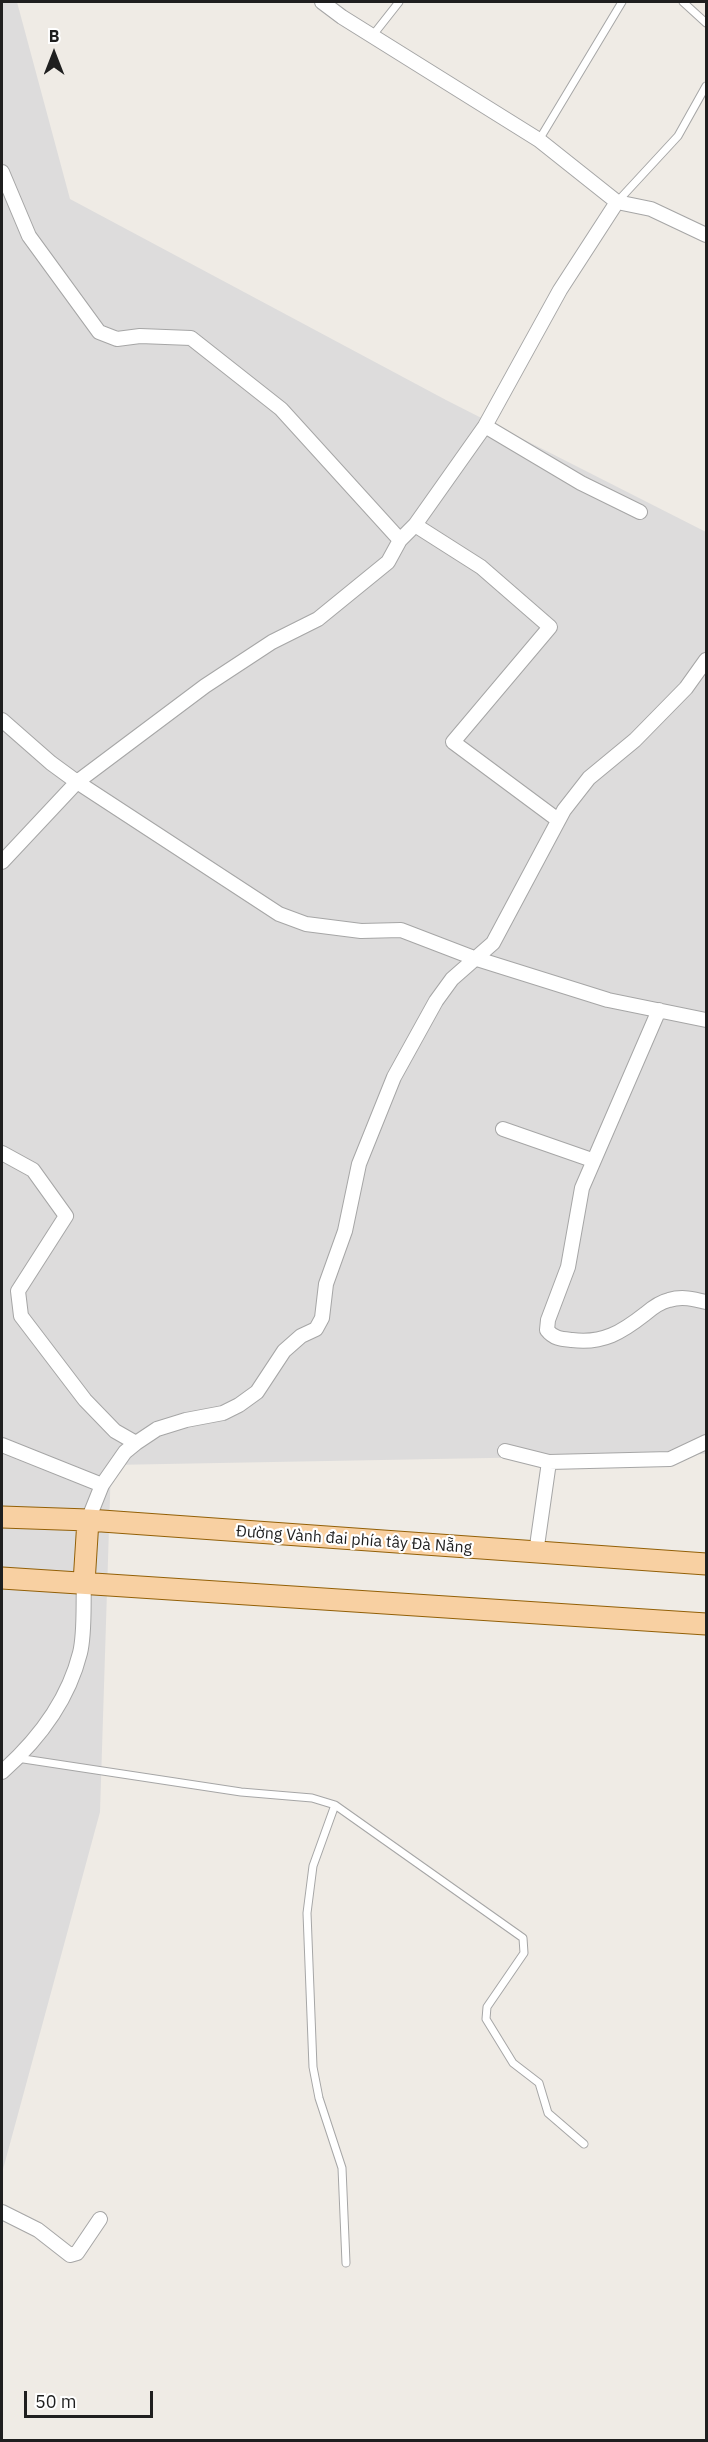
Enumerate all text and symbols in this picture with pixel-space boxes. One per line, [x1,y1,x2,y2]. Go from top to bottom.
north arrow [24,24,84,84]
text: B [49,26,59,46]
street label: Đường Vành đai phía tây Đà Nẵng [235,1522,473,1558]
scale bar [27,2379,156,2417]
text: 50 m [35,2390,77,2413]

